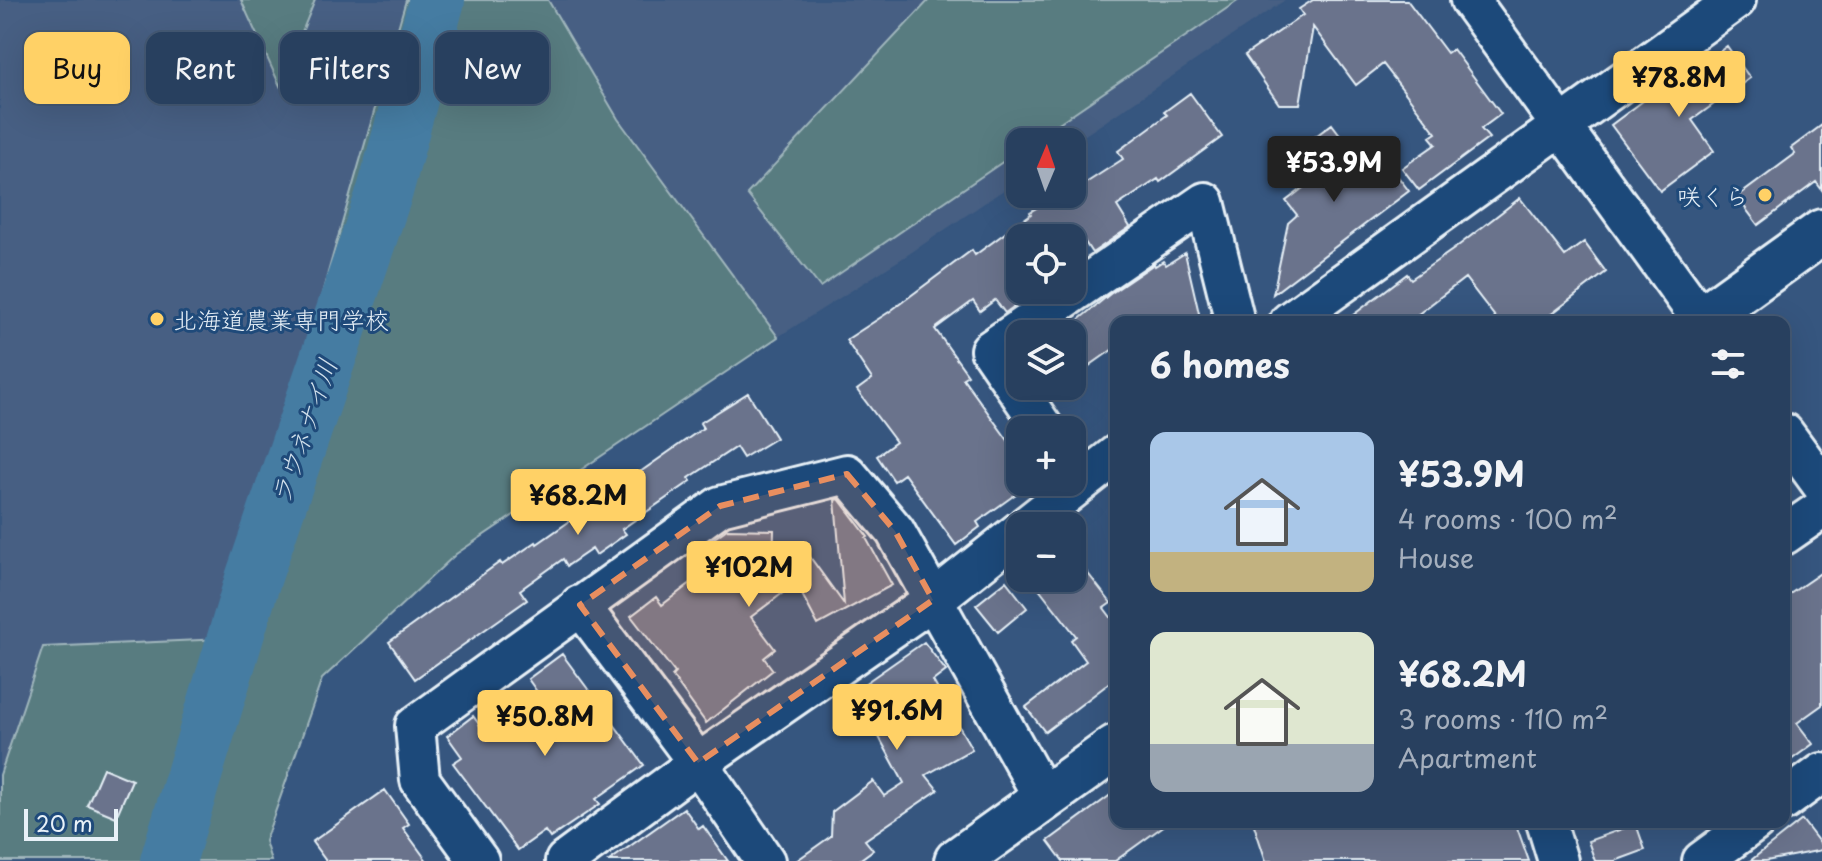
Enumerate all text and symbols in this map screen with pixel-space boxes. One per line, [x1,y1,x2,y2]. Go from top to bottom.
chip: Buy [24,32,130,104]
chip: Rent [146,32,264,104]
chip: Filters [280,32,419,104]
chip: New [435,32,549,104]
pin: ¥78.8M [1614,51,1744,119]
text: ¥78.8M [1631,57,1727,96]
north arrow [1006,128,1086,208]
map controls [1006,128,1086,592]
pin: ¥53.9M [1269,136,1399,204]
text: ¥53.9M [1285,142,1383,181]
place label: 咲くら [1677,177,1749,213]
marker: 咲くら [1756,186,1774,204]
button: locate [1006,224,1086,304]
place label: 北海道農業専門学校 [173,301,389,337]
marker: 北海道農業専門学校 [148,310,166,328]
button: layers [1006,320,1086,400]
text: 6 homes [1150,338,1290,390]
icon: filters [1706,342,1750,386]
water label: ラウネナイ川 [260,353,346,509]
button: + [1006,416,1086,496]
text: ¥53.9M [1398,447,1525,499]
icon: home [1214,464,1310,560]
pin: ¥68.2M [513,469,643,537]
text: ¥68.2M [529,475,627,514]
text: 4 rooms · 100 m² [1398,499,1618,538]
button: − [1006,512,1086,592]
text: House [1398,538,1474,577]
pin: ¥102M [693,541,805,609]
text: ¥102M [705,547,793,586]
text: ¥68.2M [1398,647,1527,699]
icon: home [1214,664,1310,760]
pin: ¥91.6M [832,684,962,752]
pin: ¥50.8M [480,690,610,758]
text: ¥91.6M [851,690,943,729]
text: ¥50.8M [495,696,595,735]
text: 3 rooms · 110 m² [1398,699,1608,738]
text: Apartment [1398,738,1537,777]
scale bar [24,805,118,841]
text: 20 m [36,806,93,839]

